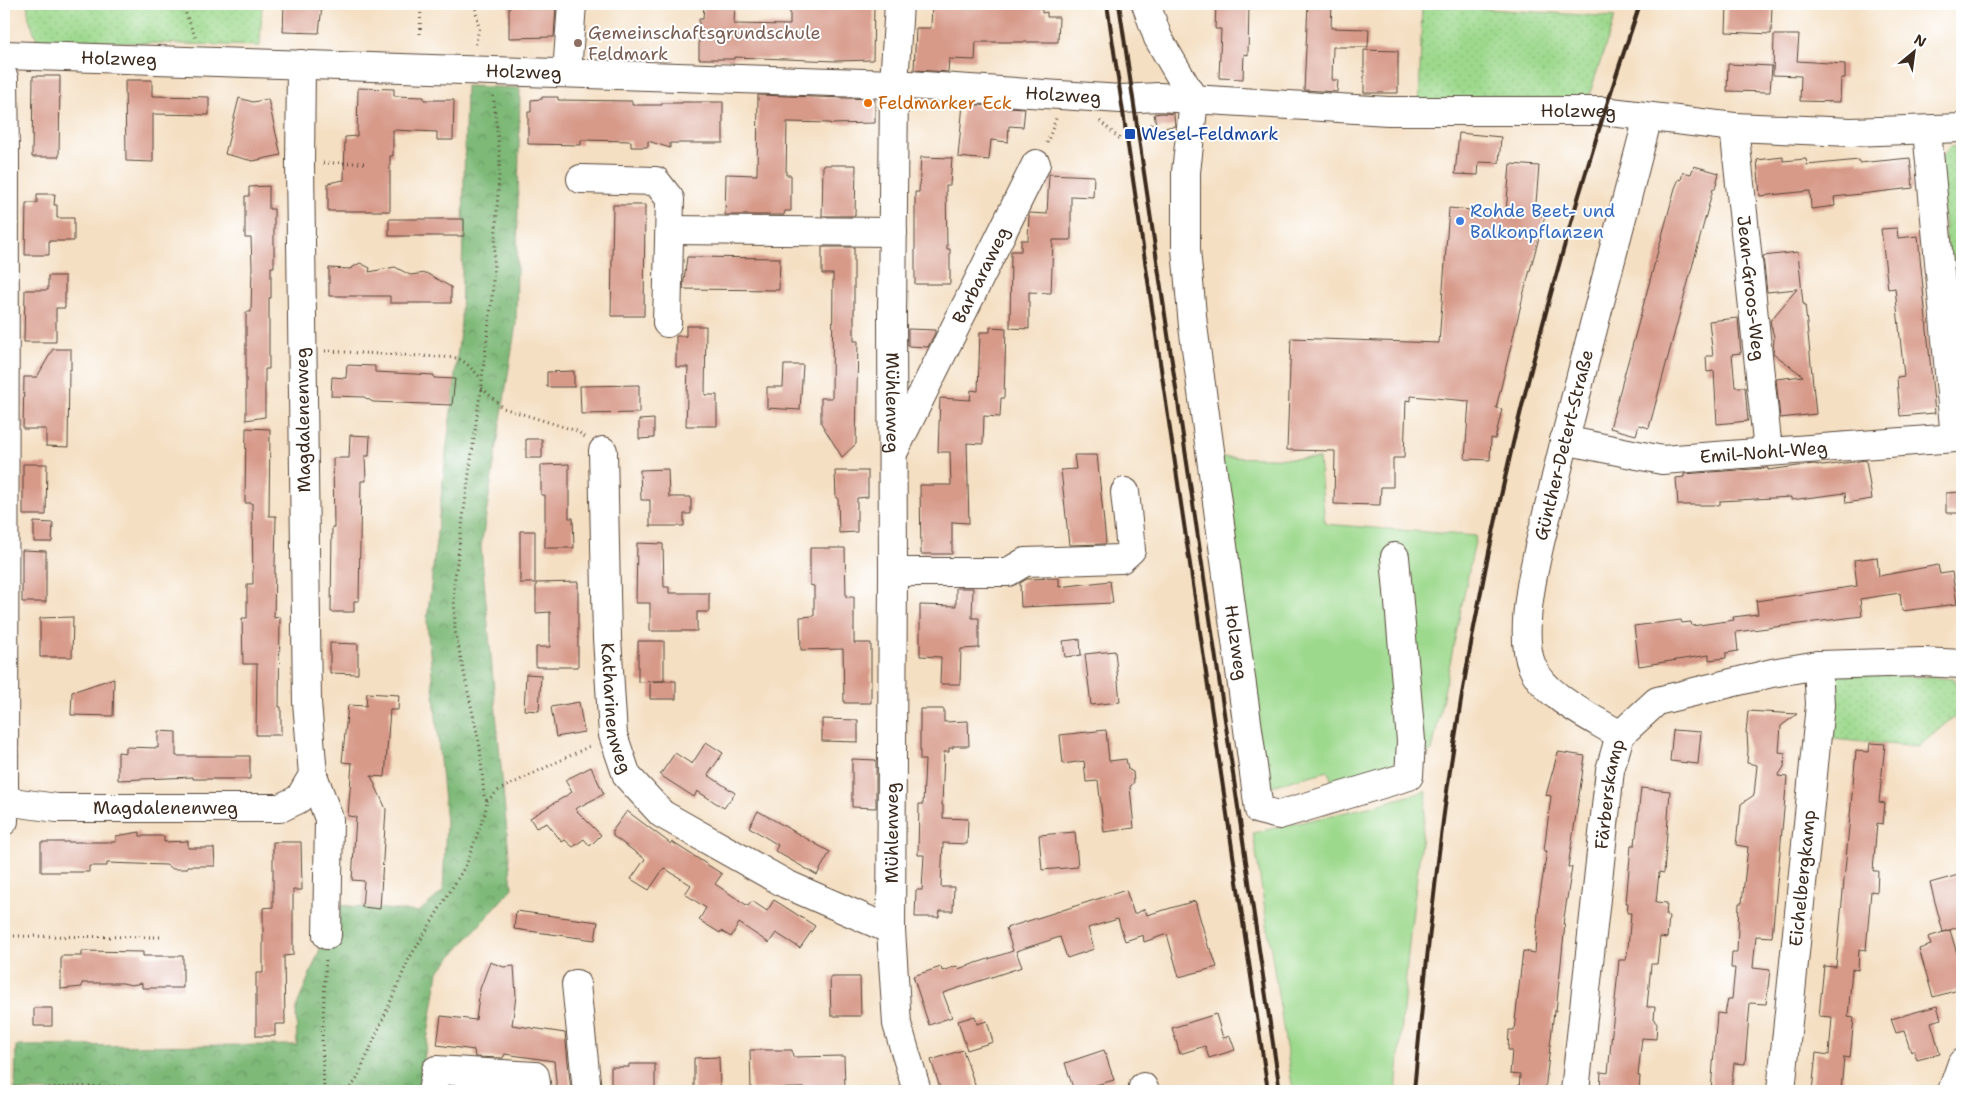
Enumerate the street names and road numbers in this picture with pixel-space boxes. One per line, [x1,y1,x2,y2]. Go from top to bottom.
street label: Holzweg [81,46,157,72]
street label: Holzweg [485,59,562,85]
street label: Holzweg [1024,81,1102,110]
street label: Holzweg [1540,99,1618,125]
street label: Jean-Groos-Weg [1731,214,1770,362]
street label: Barbaraweg [947,223,1015,328]
street label: Magdalenenweg [290,347,316,493]
street label: Günther-Detert-Straße [1529,347,1599,543]
street label: Mühlenweg [880,352,905,453]
street label: Emil-Nohl-Weg [1699,436,1828,469]
street label: Holzweg [1219,603,1253,682]
street label: Katharinenweg [595,642,637,777]
street label: Färberskamp [1589,736,1630,851]
street label: Mühlenweg [880,782,904,884]
street label: Magdalenenweg [93,796,238,820]
street label: Eichelbergkamp [1784,809,1821,947]

